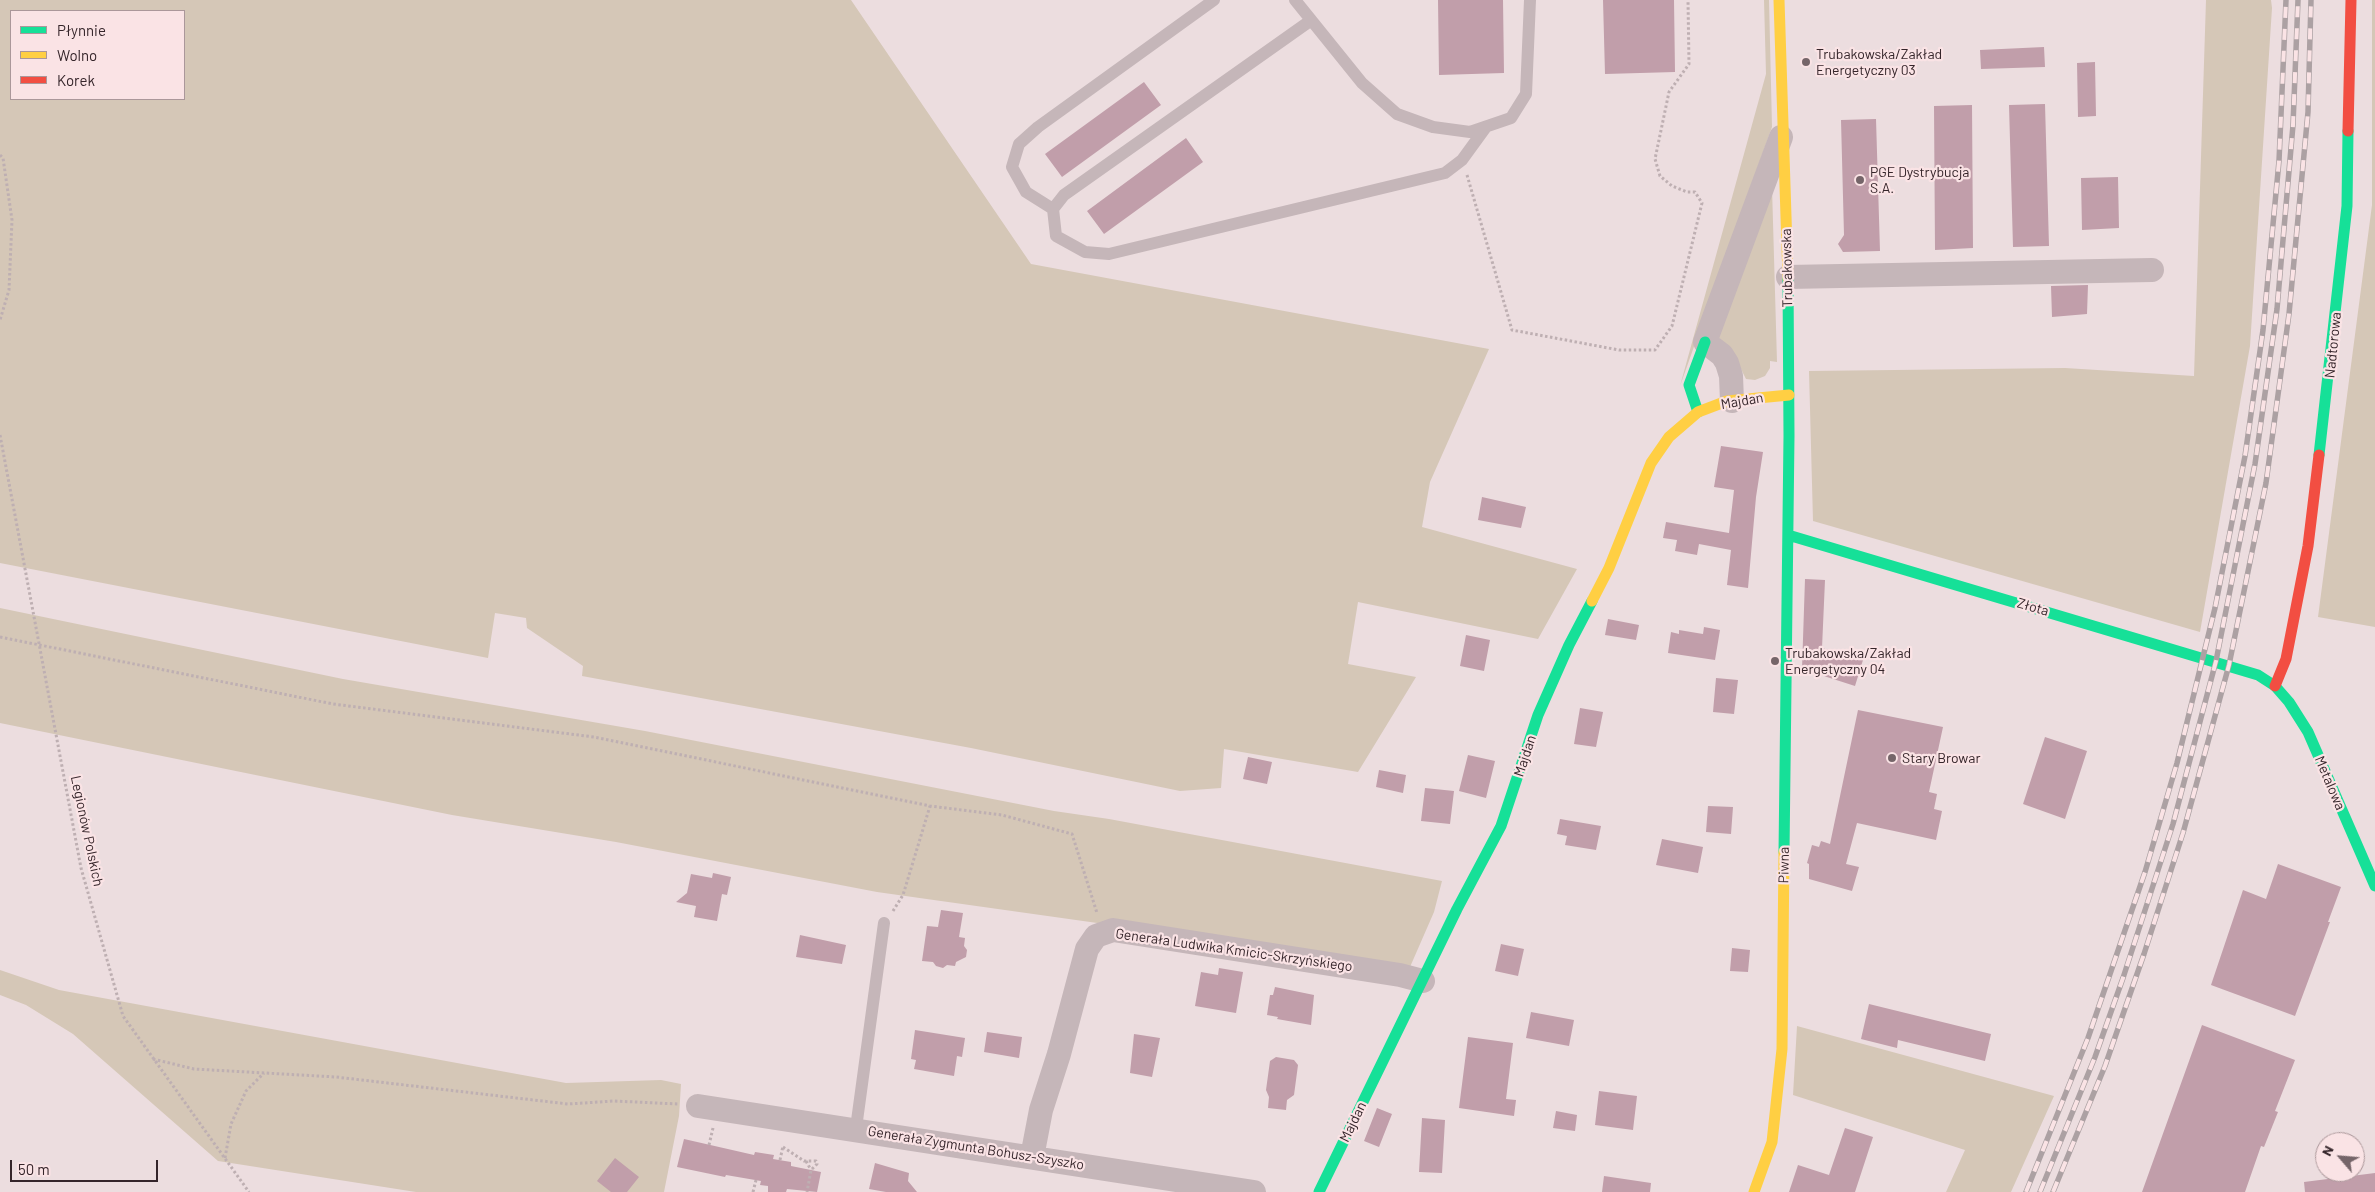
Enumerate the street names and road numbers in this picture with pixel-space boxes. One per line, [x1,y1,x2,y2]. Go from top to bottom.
street label: Trubakowska [1778,228,1796,308]
street label: Nadtorowa [2321,311,2345,379]
street label: Majdan [1719,389,1765,413]
street label: Złota [2015,594,2051,620]
street label: Majdan [1510,733,1540,779]
street label: Metalowa [2311,753,2349,813]
street label: Legionów Polskich [67,774,107,888]
street label: Piwna [1775,847,1793,883]
street label: Generała Ludwika Kmicic-Skrzyńskiego [1114,925,1354,975]
street label: Majdan [1336,1099,1370,1145]
street label: Generała Zygmunta Bohusz-Szyszko [867,1123,1085,1173]

